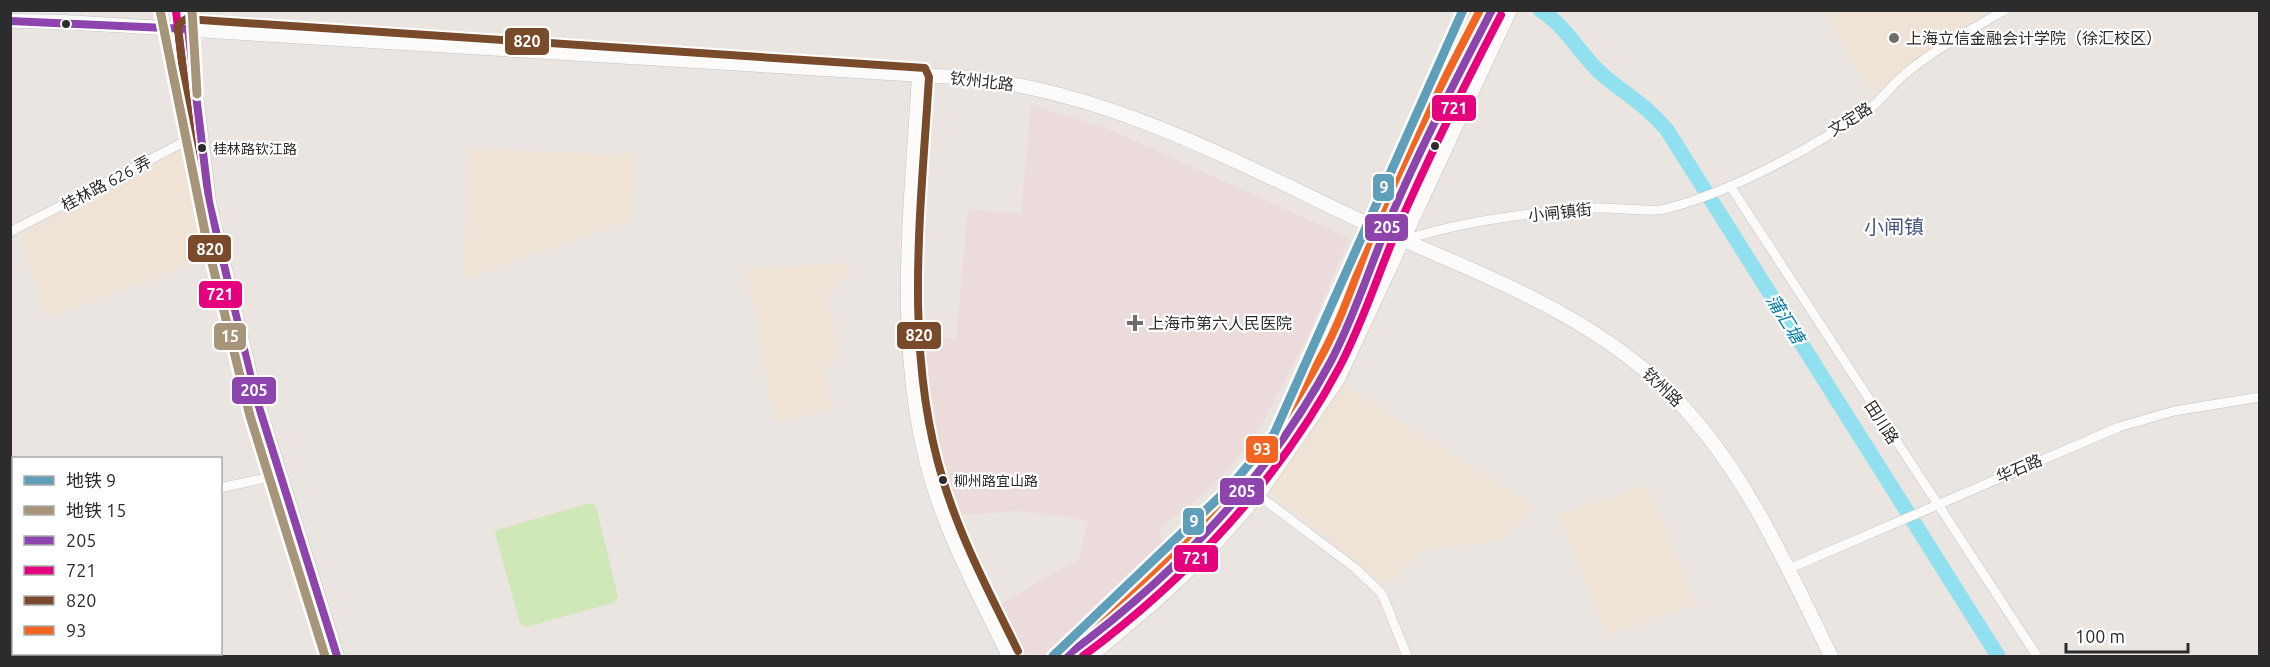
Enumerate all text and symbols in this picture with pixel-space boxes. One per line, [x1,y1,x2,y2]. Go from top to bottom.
unlabelled marker [60,18,72,30]
line badge: 820 [504,27,550,56]
place label: 上海立信金融会计学院（徐汇校区） [1906,29,2162,47]
marker: 上海立信金融会计学院（徐汇校区） [1887,31,1901,45]
text: 820 [513,32,541,50]
street label: 钦州北路 [949,69,1015,93]
line badge: 721 [1431,94,1477,122]
text: 721 [1440,99,1468,117]
street label: 文定路 [1825,99,1875,139]
unlabelled marker [1429,140,1441,152]
place label: 桂林路钦江路 [213,141,297,157]
marker: 桂林路钦江路 [196,142,208,154]
street label: 桂林路 626 弄 [58,152,154,214]
line badge: 9 [1372,173,1395,202]
text: 9 [1379,178,1389,196]
street label: 小闸镇街 [1527,200,1593,224]
line badge: 205 [1364,213,1409,242]
district label: 小闸镇 [1864,215,1924,238]
text: 205 [1373,218,1401,236]
line badge: 820 [187,234,232,263]
text: 820 [196,240,224,258]
line badge: 721 [198,280,243,309]
text: 721 [206,285,234,303]
water label: 蒲汇塘 [1763,290,1810,349]
marker: 上海市第六人民医院 [1126,314,1144,332]
place label: 上海市第六人民医院 [1148,314,1292,332]
line badge: 820 [896,321,942,350]
line badge: 15 [213,322,247,351]
text: 820 [905,326,933,344]
text: 15 [221,327,239,345]
street label: 钦州路 [1639,364,1687,410]
line badge: 205 [231,376,277,405]
text: 205 [240,381,268,399]
street label: 田川路 [1861,397,1903,447]
line badge: 93 [1245,435,1279,464]
text: 93 [1253,440,1271,458]
street label: 华石路 [1993,450,2045,486]
legend [12,457,222,655]
text: 地铁 9 [66,470,116,490]
place label: 柳州路宜山路 [954,473,1038,489]
marker: 柳州路宜山路 [937,474,949,486]
line badge: 205 [1219,477,1265,506]
text: 205 [1228,482,1256,500]
text: 地铁 15 [66,500,126,520]
line badge: 9 [1182,507,1205,536]
text: 9 [1189,512,1199,530]
text: 205 [66,530,96,550]
line badge: 721 [1173,544,1219,573]
text: 721 [1182,549,1210,567]
text: 721 [66,560,96,580]
text: 820 [66,590,96,610]
scale bar [2066,616,2188,654]
text: 93 [66,620,86,640]
text: 100 m [2075,626,2125,646]

